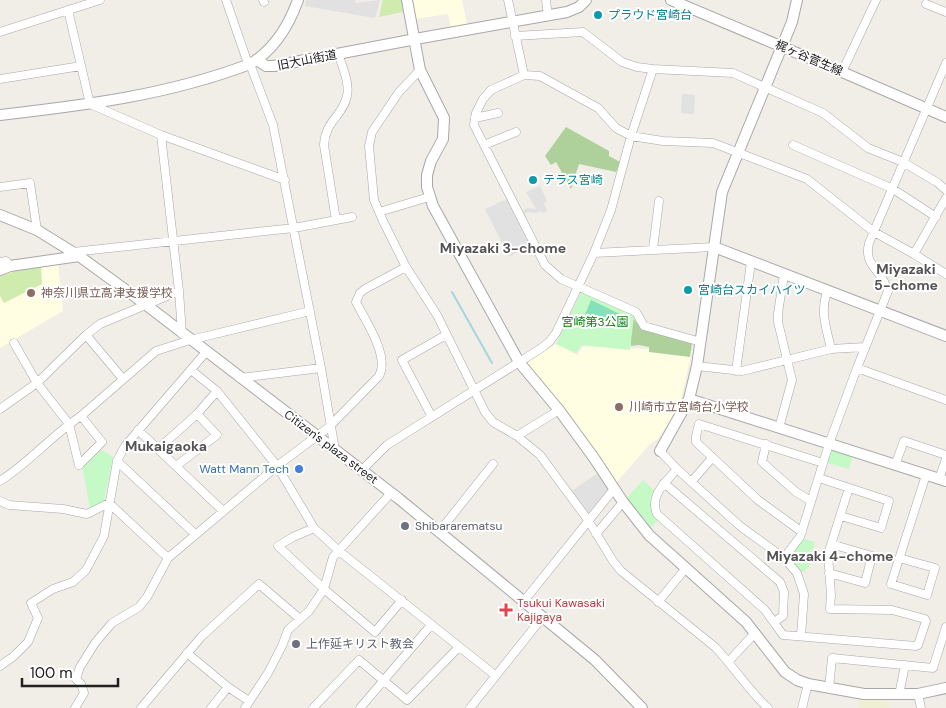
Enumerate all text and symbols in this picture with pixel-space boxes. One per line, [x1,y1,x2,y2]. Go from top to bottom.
place label: プラウド宮崎台 [608,7,692,23]
marker: プラウド宮崎台 [592,9,604,21]
street label: 梶ヶ谷菅生線 [773,37,845,79]
street label: 旧大山街道 [276,46,338,74]
place label: テラス宮崎 [543,172,603,188]
marker: テラス宮崎 [527,174,539,186]
district label: Miyazaki 3-chome [440,239,566,257]
district label: Miyazaki 5-chome [874,260,938,294]
place label: 宮崎台スカイハイツ [698,282,806,298]
marker: 宮崎台スカイハイツ [682,284,694,296]
place label: 神奈川県立高津支援学校 [41,285,173,301]
marker: 神奈川県立高津支援学校 [25,287,37,299]
park label: 宮崎第3公園 [561,314,629,330]
place label: 川崎市立宮崎台小学校 [629,399,749,415]
marker: 川崎市立宮崎台小学校 [613,401,625,413]
street label: Citizen's plaza street [281,406,381,488]
district label: Mukaigaoka [125,437,207,455]
place label: Watt Mann Tech [199,461,289,477]
marker: Watt Mann Tech [293,463,305,475]
place label: Shibararematsu [415,518,503,534]
marker: Shibararematsu [399,520,411,532]
district label: Miyazaki 4-chome [766,547,894,565]
place label: Tsukui Kawasaki Kajigaya [517,595,605,625]
marker: Tsukui Kawasaki Kajigaya [499,603,513,617]
place label: 上作延キリスト教会 [306,636,414,652]
marker: 上作延キリスト教会 [290,638,302,650]
scale bar [22,656,119,688]
text: 100 m [30,663,73,683]

